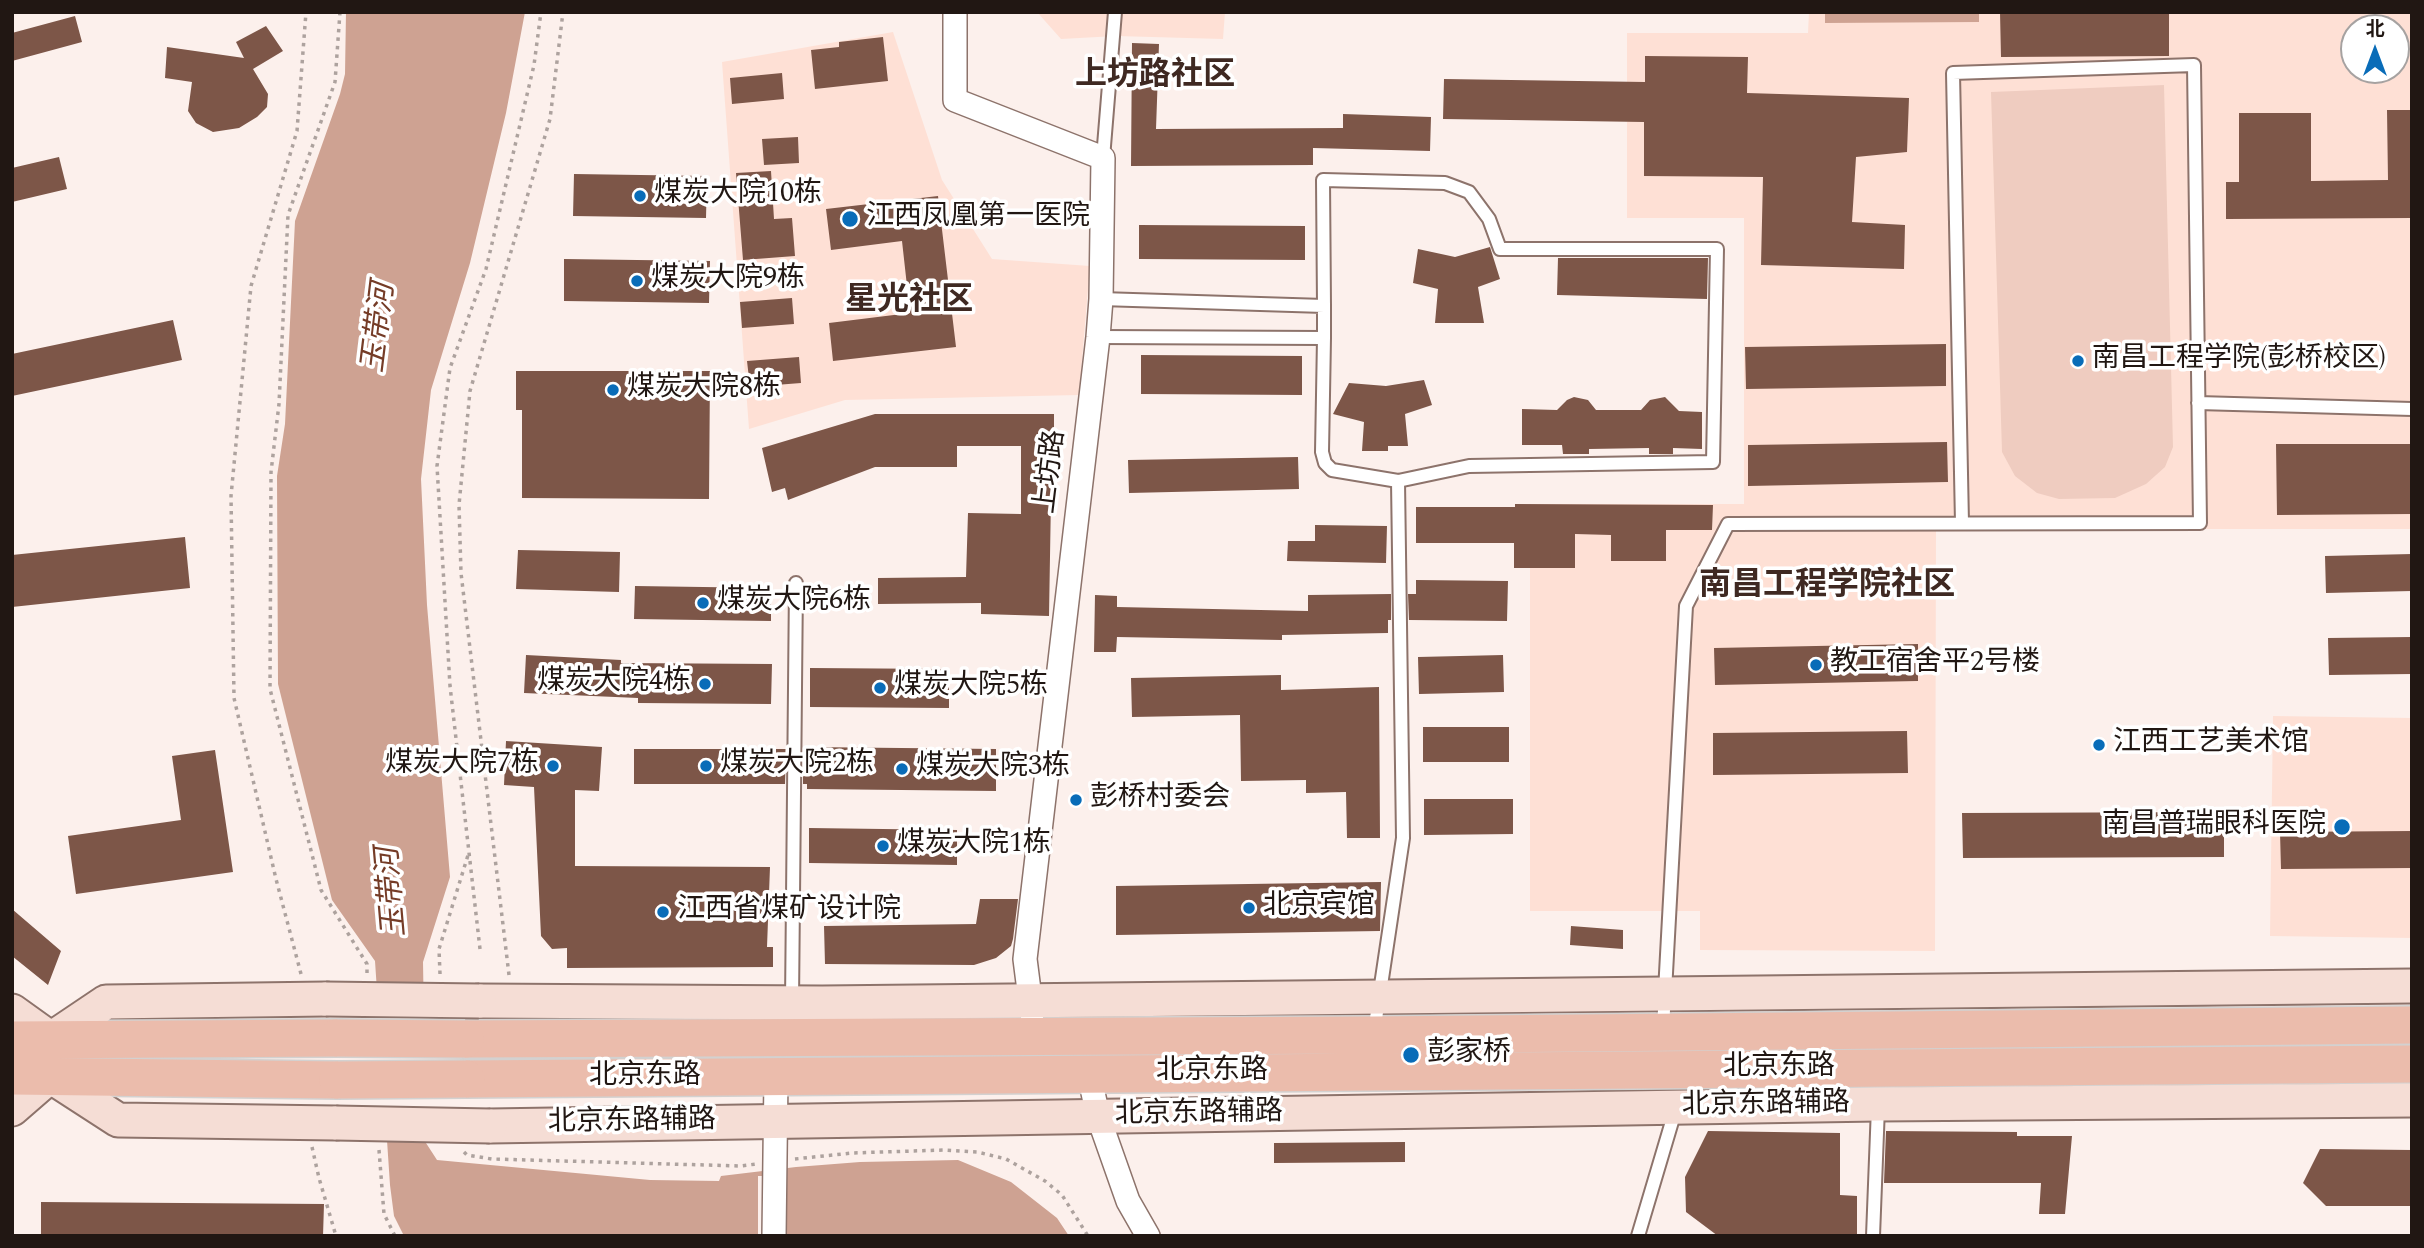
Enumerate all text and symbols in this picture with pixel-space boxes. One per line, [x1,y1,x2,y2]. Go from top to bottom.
north arrow [2340,14,2410,84]
text: 北 [2365,15,2385,44]
district label: 上坊路社区 [1075,59,1235,97]
place label: 煤炭大院10栋 [654,179,822,213]
marker: 煤炭大院10栋 [632,188,648,204]
place label: 江西凤凰第一医院 [866,202,1090,236]
marker: 江西凤凰第一医院 [840,209,860,229]
place label: 煤炭大院9栋 [651,264,805,298]
marker: 煤炭大院9栋 [629,273,645,289]
water label: 玉带河 [358,281,404,375]
district label: 星光社区 [845,284,973,322]
place label: 南昌工程学院(彭桥校区) [2092,344,2386,378]
marker: 南昌工程学院(彭桥校区) [2070,353,2086,369]
place label: 煤炭大院8栋 [627,373,781,407]
marker: 煤炭大院8栋 [605,382,621,398]
street label: 上坊路 [1030,428,1074,516]
district label: 南昌工程学院社区 [1699,569,1955,607]
place label: 煤炭大院6栋 [717,586,871,620]
marker: 煤炭大院6栋 [695,595,711,611]
place label: 教工宿舍平2号楼 [1830,648,2040,682]
marker: 教工宿舍平2号楼 [1808,657,1824,673]
place label: 煤炭大院4栋 [537,667,691,701]
place label: 煤炭大院5栋 [894,671,1048,705]
marker: 煤炭大院4栋 [697,676,713,692]
marker: 煤炭大院5栋 [872,680,888,696]
place label: 江西工艺美术馆 [2113,728,2309,762]
marker: 江西工艺美术馆 [2091,737,2107,753]
place label: 煤炭大院7栋 [385,749,539,783]
place label: 煤炭大院2栋 [720,749,874,783]
place label: 煤炭大院3栋 [916,752,1070,786]
marker: 煤炭大院7栋 [545,758,561,774]
marker: 煤炭大院2栋 [698,758,714,774]
marker: 煤炭大院3栋 [894,761,910,777]
place label: 彭桥村委会 [1090,783,1230,817]
marker: 彭桥村委会 [1068,792,1084,808]
place label: 南昌普瑞眼科医院 [2102,810,2326,844]
marker: 南昌普瑞眼科医院 [2332,817,2352,837]
place label: 煤炭大院1栋 [897,829,1051,863]
marker: 煤炭大院1栋 [875,838,891,854]
water label: 玉带河 [372,846,416,938]
place label: 北京宾馆 [1263,891,1375,925]
place label: 江西省煤矿设计院 [677,895,901,929]
marker: 北京宾馆 [1241,900,1257,916]
marker: 江西省煤矿设计院 [655,904,671,920]
place label: 彭家桥 [1427,1038,1511,1072]
marker: 彭家桥 [1401,1045,1421,1065]
street label: 北京东路 [1723,1052,1835,1086]
street label: 北京东路 [1156,1056,1268,1090]
street label: 北京东路 [589,1061,701,1095]
street label: 北京东路辅路 [1682,1088,1850,1124]
street label: 北京东路辅路 [1115,1097,1283,1133]
street label: 北京东路辅路 [548,1105,716,1141]

